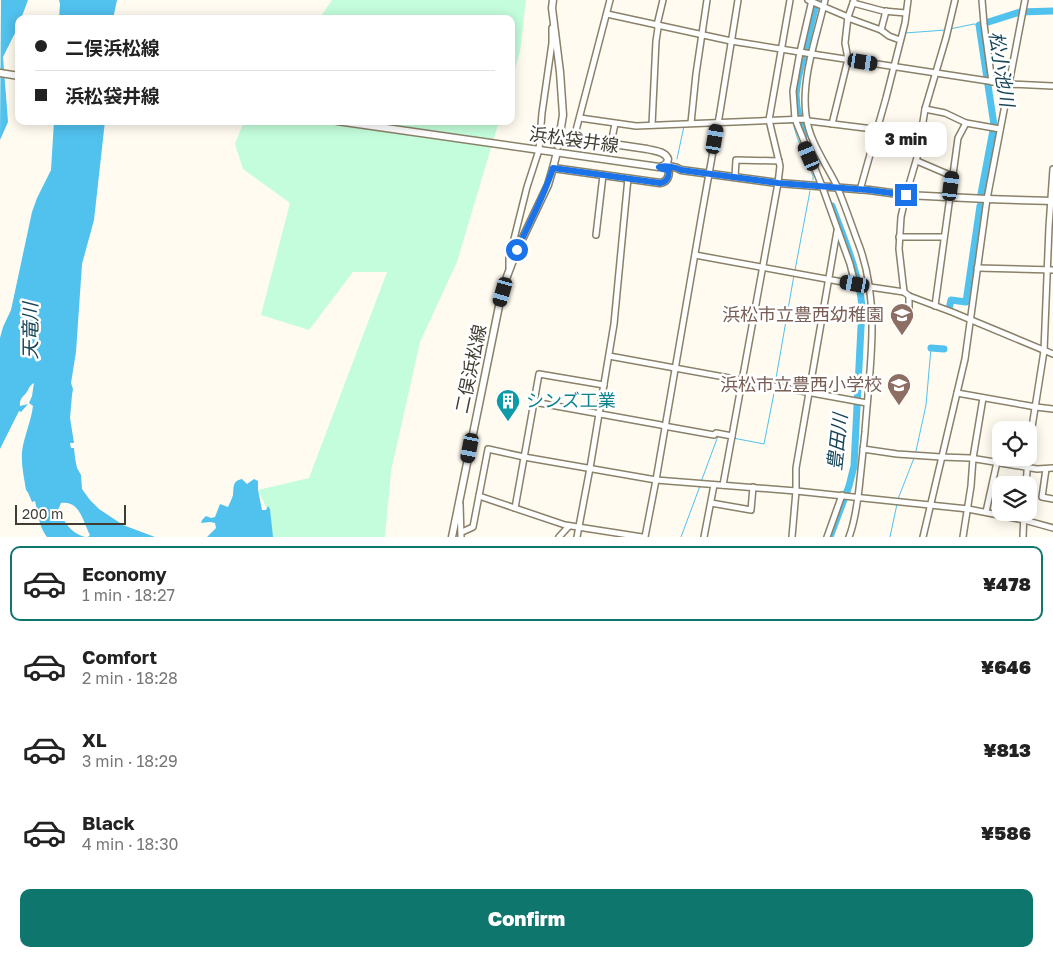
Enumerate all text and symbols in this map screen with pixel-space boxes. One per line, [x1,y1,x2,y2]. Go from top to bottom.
water label: 松小池川 [985,30,1020,110]
text: 二俣浜松線 [65,36,160,59]
car [847,52,878,72]
text: 浜松袋井線 [65,84,160,107]
street label: 浜松袋井線 [528,122,620,156]
callout: 3 min [865,122,947,158]
car [705,123,724,155]
text: 3 min [885,129,927,149]
car [796,139,821,173]
car [941,170,960,202]
route end [895,184,917,206]
route start [506,239,528,261]
car [838,274,871,294]
car [491,276,514,308]
water label: 天竜川 [18,301,41,360]
school or university icon: 浜松市立豊西幼稚園 [889,302,915,336]
place label: 浜松市立豊西幼稚園 [722,303,884,325]
street label: 二俣浜松線 [450,322,490,415]
school or university icon: 浜松市立豊西小学校 [886,372,912,406]
place label: 浜松市立豊西小学校 [720,373,882,395]
building icon: シンズ工業 [495,388,521,422]
place label: シンズ工業 [526,389,616,411]
water label: 豊田川 [822,410,851,472]
map controls [992,421,1037,521]
button: locate [992,421,1037,466]
car [459,432,480,464]
button: layers [992,476,1037,521]
scale bar [15,502,126,525]
text: 200 m [22,505,63,522]
icon: car [22,561,67,606]
text: Economy [82,562,167,585]
text: ¥478 [983,572,1031,595]
text: 1 min · 18:27 [82,585,175,605]
icon: car [22,644,67,689]
text: Comfort [82,645,157,668]
text: ¥646 [981,655,1031,678]
text: 2 min · 18:28 [82,668,178,688]
icon: car [22,727,67,772]
text: XL [82,728,107,751]
text: ¥813 [983,738,1031,761]
text: 3 min · 18:29 [82,751,178,771]
icon: car [22,810,67,855]
text: Black [82,811,135,834]
text: ¥586 [981,821,1031,844]
text: 4 min · 18:30 [82,834,178,854]
button: Confirm [20,889,1033,947]

